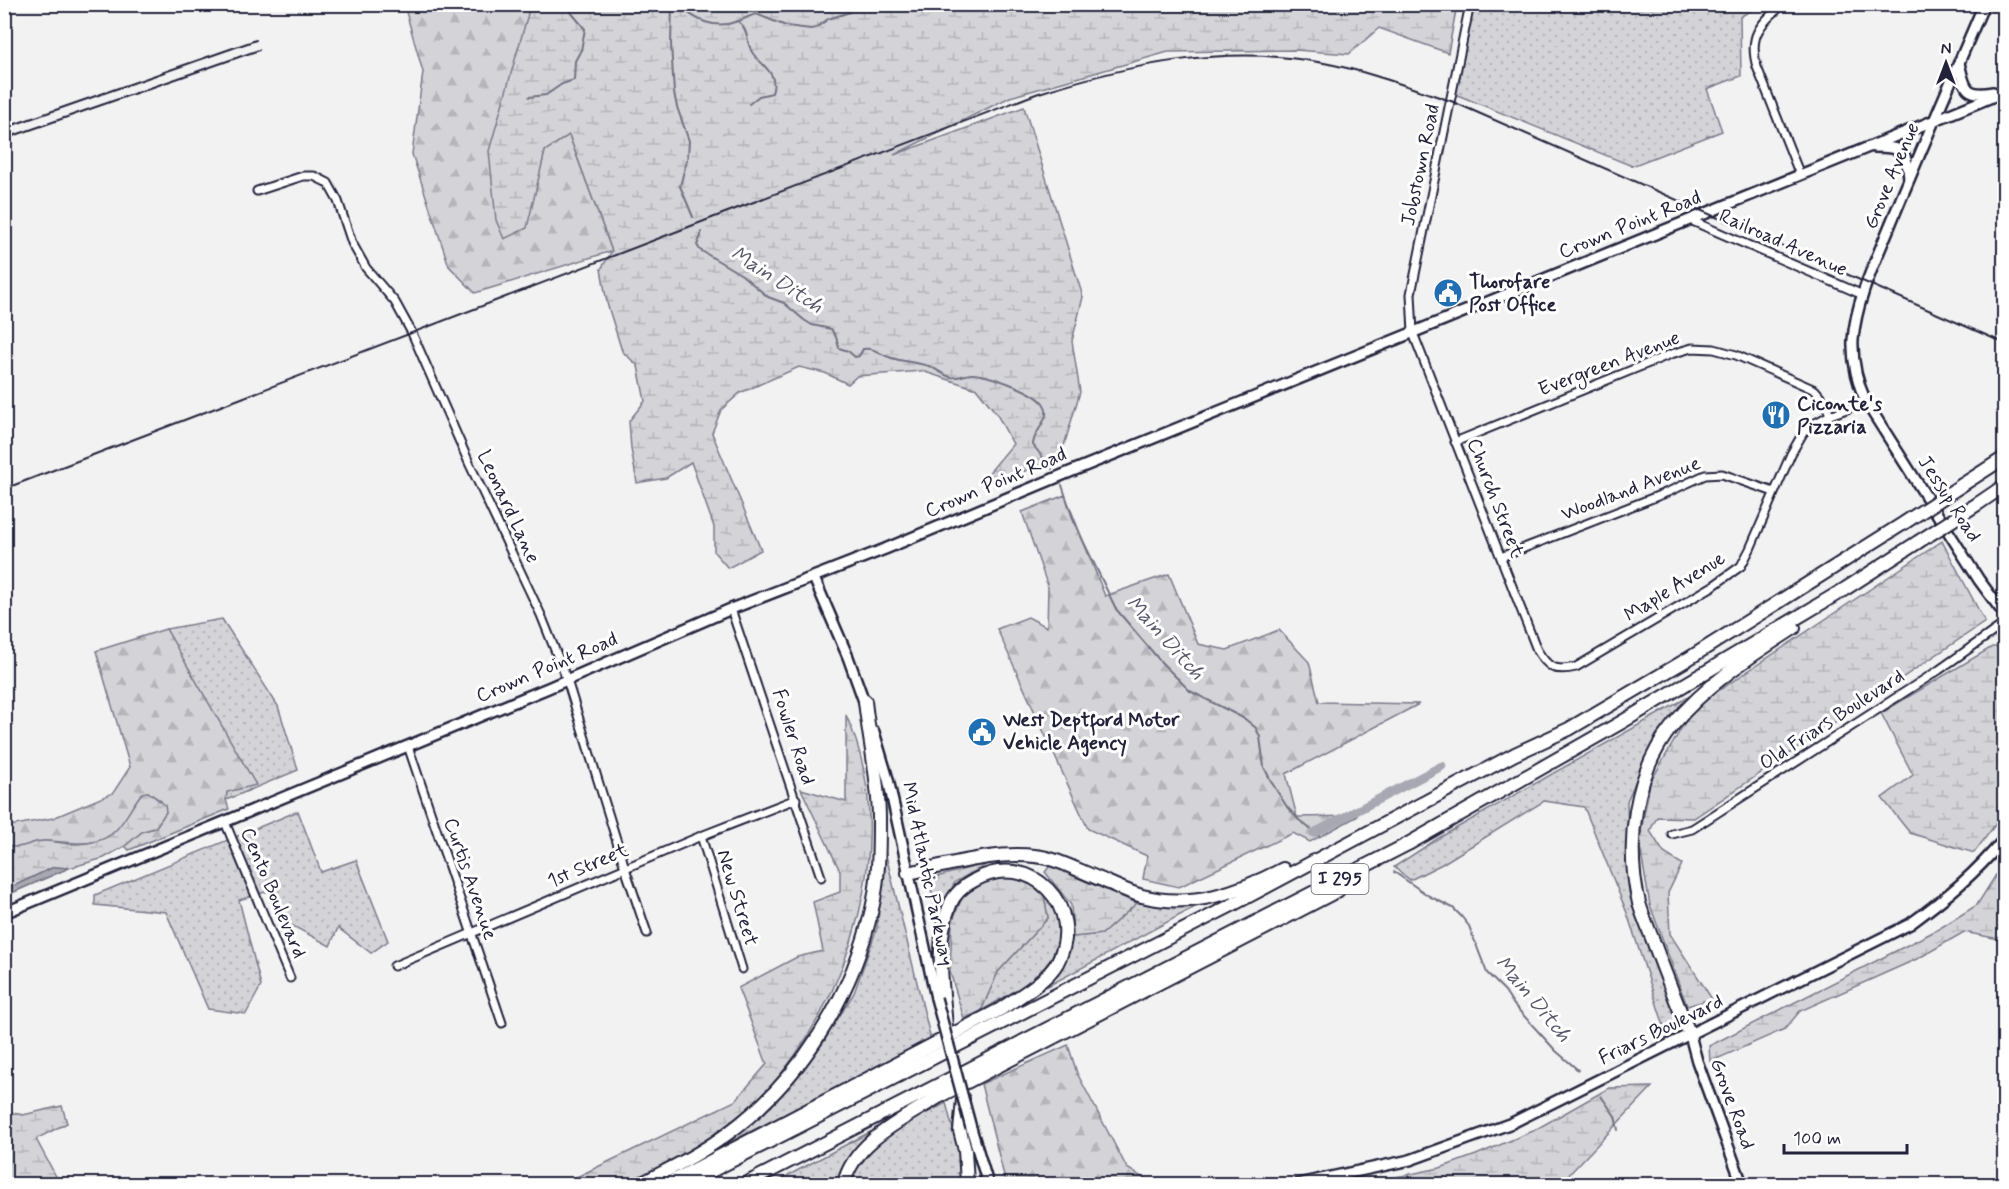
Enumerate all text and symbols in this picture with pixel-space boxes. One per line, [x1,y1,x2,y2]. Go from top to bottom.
north arrow [1916,33,1976,93]
text: N [1941,39,1951,60]
street label: Jobstown Road [1395,102,1447,228]
street label: Grove Avenue [1857,118,1927,234]
street label: Crown Point Road [1555,184,1705,266]
street label: Railroad Avenue [1715,203,1851,283]
water label: Main Ditch [725,240,829,320]
place label: Thorofare Post Office [1469,269,1556,319]
public building icon: Thorofare Post Office [1432,277,1464,309]
street label: Evergreen Avenue [1534,325,1684,404]
place label: Ciconte's Pizzaria [1797,391,1882,441]
restaurant icon: Ciconte's Pizzaria [1760,399,1792,431]
street label: Church Street [1460,434,1530,562]
street label: Crown Point Road [921,441,1071,525]
street label: Leonard Lane [470,446,546,568]
street label: Woodland Avenue [1557,450,1705,528]
street label: Jessup Road [1911,450,1987,548]
street label: Maple Avenue [1619,545,1731,629]
water label: Main Ditch [1120,590,1211,687]
street label: Crown Point Road [472,626,622,710]
street label: Old Friars Boulevard [1754,663,1910,777]
street label: Fowler Road [765,686,821,788]
place label: West Deptford Motor Vehicle Agency [1002,707,1180,757]
public building icon: West Deptford Motor Vehicle Agency [966,716,998,748]
street label: Mid Atlantic Parkway [894,780,960,968]
street label: Curtis Avenue [436,814,504,944]
street label: Cento Boulevard [233,824,313,962]
street label: 1st Street [543,837,633,895]
street label: New Street [710,847,764,949]
road number: I 295 [1312,864,1368,894]
water label: Main Ditch [1489,950,1578,1048]
street label: Friars Boulevard [1594,988,1728,1072]
street label: Grove Road [1703,1055,1761,1153]
scale bar [1784,1117,1907,1155]
text: 100 m [1793,1127,1841,1151]

